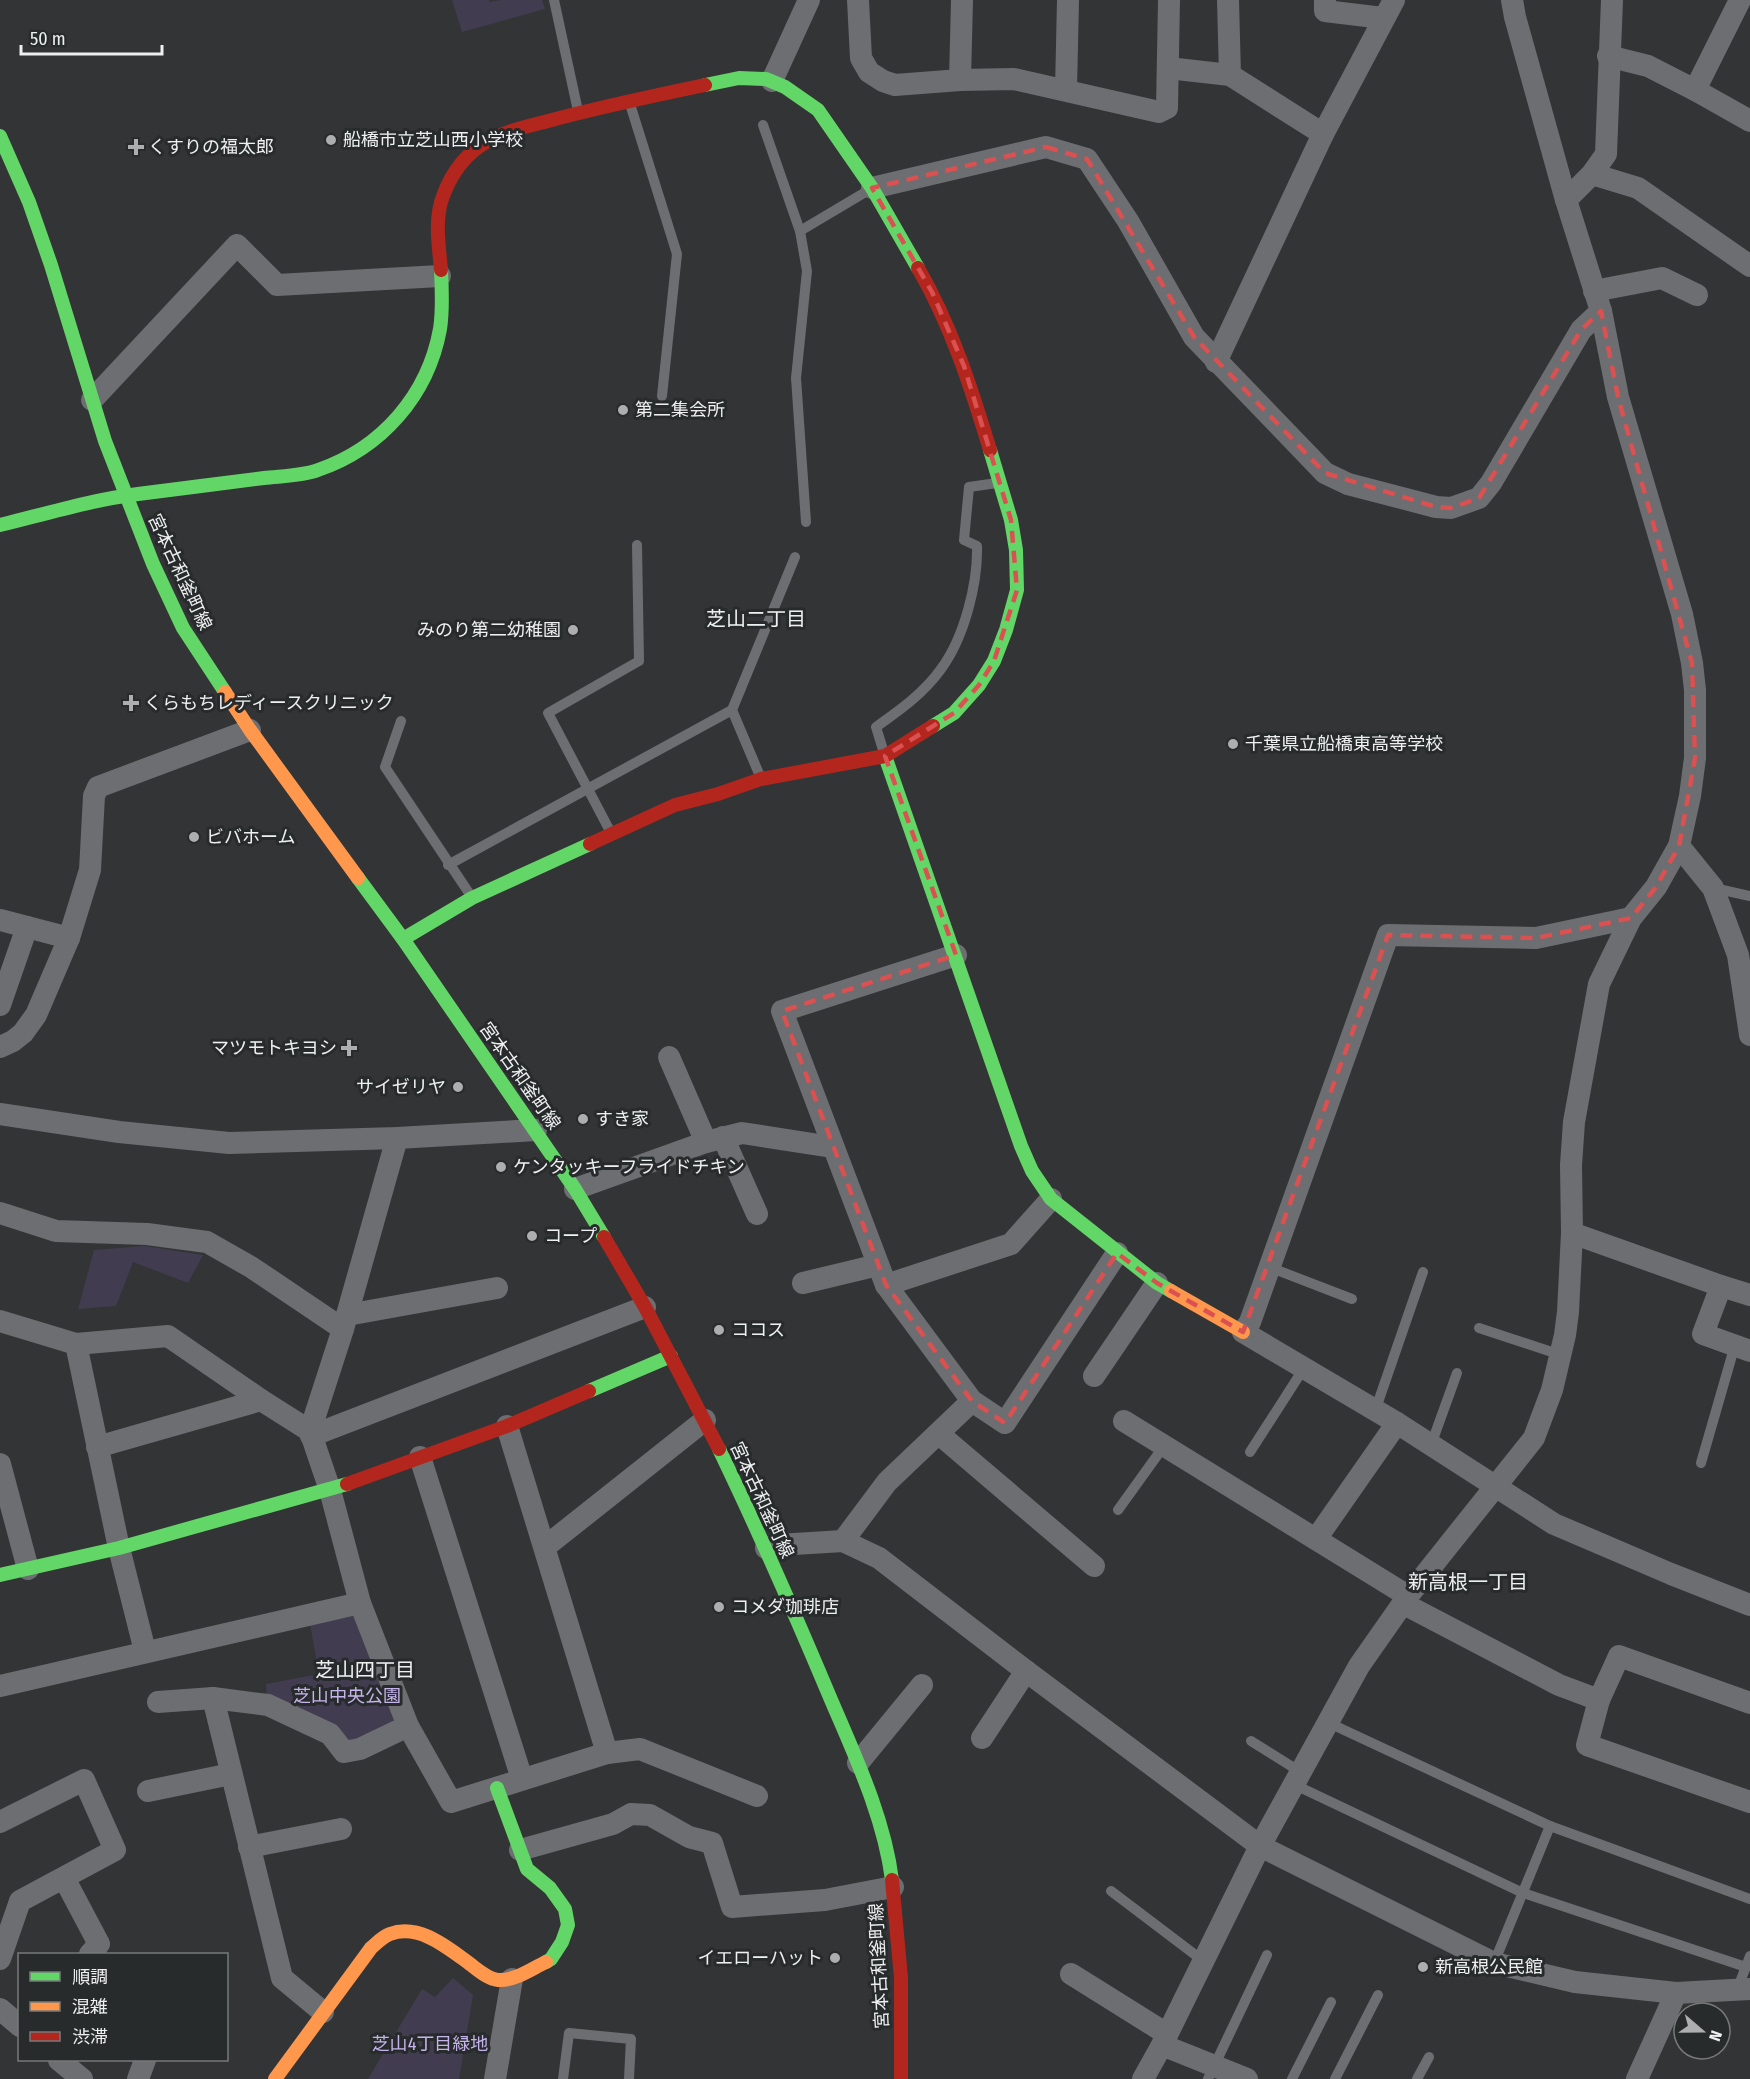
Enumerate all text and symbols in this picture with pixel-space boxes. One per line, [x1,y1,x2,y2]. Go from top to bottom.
scale bar [21,18,162,56]
text: 50 m [30,28,66,50]
place label: 船橋市立芝山西小学校 [343,129,523,151]
marker: 船橋市立芝山西小学校 [324,133,338,147]
place label: くすりの福太郎 [148,136,274,158]
marker: くすりの福太郎 [129,140,143,154]
place label: 第二集会所 [635,399,725,421]
marker: 第二集会所 [616,403,630,417]
street label: 宮本古和釜町線 [143,510,217,634]
district label: 芝山二丁目 [706,607,806,631]
place label: みのり第二幼稚園 [417,619,561,641]
marker: みのり第二幼稚園 [566,623,580,637]
place label: くらもちレディースクリニック [144,692,394,714]
marker: くらもちレディースクリニック [122,694,140,712]
place label: 千葉県立船橋東高等学校 [1245,733,1443,755]
marker: 千葉県立船橋東高等学校 [1226,737,1240,751]
place label: ビバホーム [206,826,295,848]
marker: ビバホーム [187,830,201,844]
street label: 宮本古和釜町線 [475,1018,565,1134]
place label: マツモトキヨシ [211,1037,337,1059]
marker: マツモトキヨシ [342,1041,356,1055]
place label: サイゼリヤ [356,1076,446,1098]
marker: サイゼリヤ [451,1080,465,1094]
place label: すき家 [595,1108,649,1130]
marker: すき家 [576,1112,590,1126]
place label: ケンタッキーフライドチキン [513,1156,745,1178]
marker: ケンタッキーフライドチキン [494,1160,508,1174]
place label: コープ [544,1225,597,1247]
marker: コープ [525,1229,539,1243]
place label: ココス [731,1319,785,1341]
marker: ココス [712,1323,726,1337]
street label: 宮本古和釜町線 [725,1438,799,1562]
district label: 新高根一丁目 [1408,1570,1528,1594]
place label: コメダ珈琲店 [731,1596,839,1618]
marker: コメダ珈琲店 [712,1600,726,1614]
district label: 芝山四丁目 [315,1658,415,1682]
park label: 芝山中央公園 [293,1685,401,1707]
street label: 宮本古和釜町線 [865,1903,893,2029]
place label: イエローハット [698,1947,823,1969]
marker: イエローハット [828,1951,842,1965]
legend [18,1953,228,2061]
place label: 新高根公民館 [1435,1956,1543,1978]
marker: 新高根公民館 [1416,1960,1430,1974]
text: 順調 [72,1966,108,1988]
text: 混雑 [72,1996,108,2018]
north arrow [1672,2001,1732,2061]
text: 渋滞 [72,2026,108,2048]
text: N [1705,2028,1726,2044]
park label: 芝山4丁目緑地 [372,2033,488,2055]

